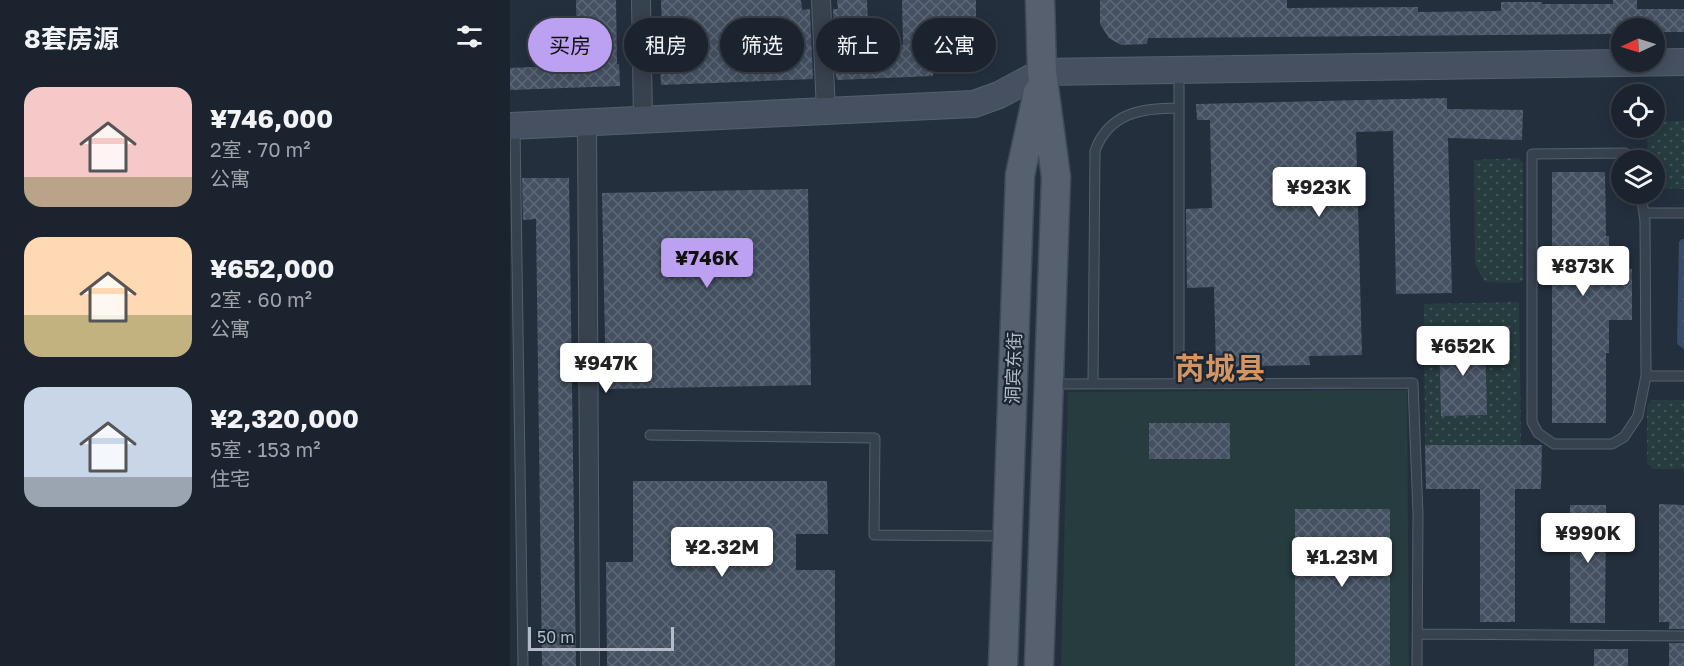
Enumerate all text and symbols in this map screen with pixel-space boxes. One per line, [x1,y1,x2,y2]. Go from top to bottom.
chip: 买房 [528,18,612,72]
chip: 租房 [624,18,708,72]
chip: 筛选 [720,18,804,72]
chip: 新上 [816,18,900,72]
chip: 公寓 [912,18,996,72]
north arrow [1611,18,1665,72]
map controls [1611,18,1665,204]
icon: filters [453,20,486,53]
text: 8套房源 [24,23,119,54]
button: locate [1611,84,1665,138]
text: ¥746,000 [210,103,333,134]
icon: home [72,111,144,183]
text: 2室 · 70 m² [210,137,311,161]
button: layers [1611,150,1665,204]
text: 公寓 [210,166,250,190]
pin: ¥923K [1277,167,1361,218]
text: ¥923K [1287,174,1351,198]
pin: ¥746K [665,238,749,289]
text: ¥746K [675,245,739,269]
pin: ¥873K [1541,246,1625,297]
text: ¥652,000 [210,253,334,284]
text: ¥873K [1551,253,1615,277]
icon: home [72,261,144,333]
text: 2室 · 60 m² [210,287,312,311]
text: 公寓 [210,316,250,340]
pin: ¥652K [1421,326,1505,377]
street label: 洞宾东街 [1001,332,1025,404]
text: ¥652K [1431,333,1495,357]
pin: ¥947K [564,343,648,394]
text: ¥947K [574,350,638,374]
district label: 芮城县 [1175,350,1265,386]
text: ¥2,320,000 [210,403,359,434]
icon: home [72,411,144,483]
text: 5室 · 153 m² [210,437,321,461]
text: 住宅 [210,466,250,490]
pin: ¥990K [1546,513,1630,564]
text: ¥990K [1555,520,1621,544]
pin: ¥2.32M [673,527,771,578]
text: ¥2.32M [685,534,759,558]
pin: ¥1.23M [1293,537,1391,588]
text: ¥1.23M [1306,544,1378,568]
scale bar [528,624,674,652]
text: 50 m [537,627,574,647]

